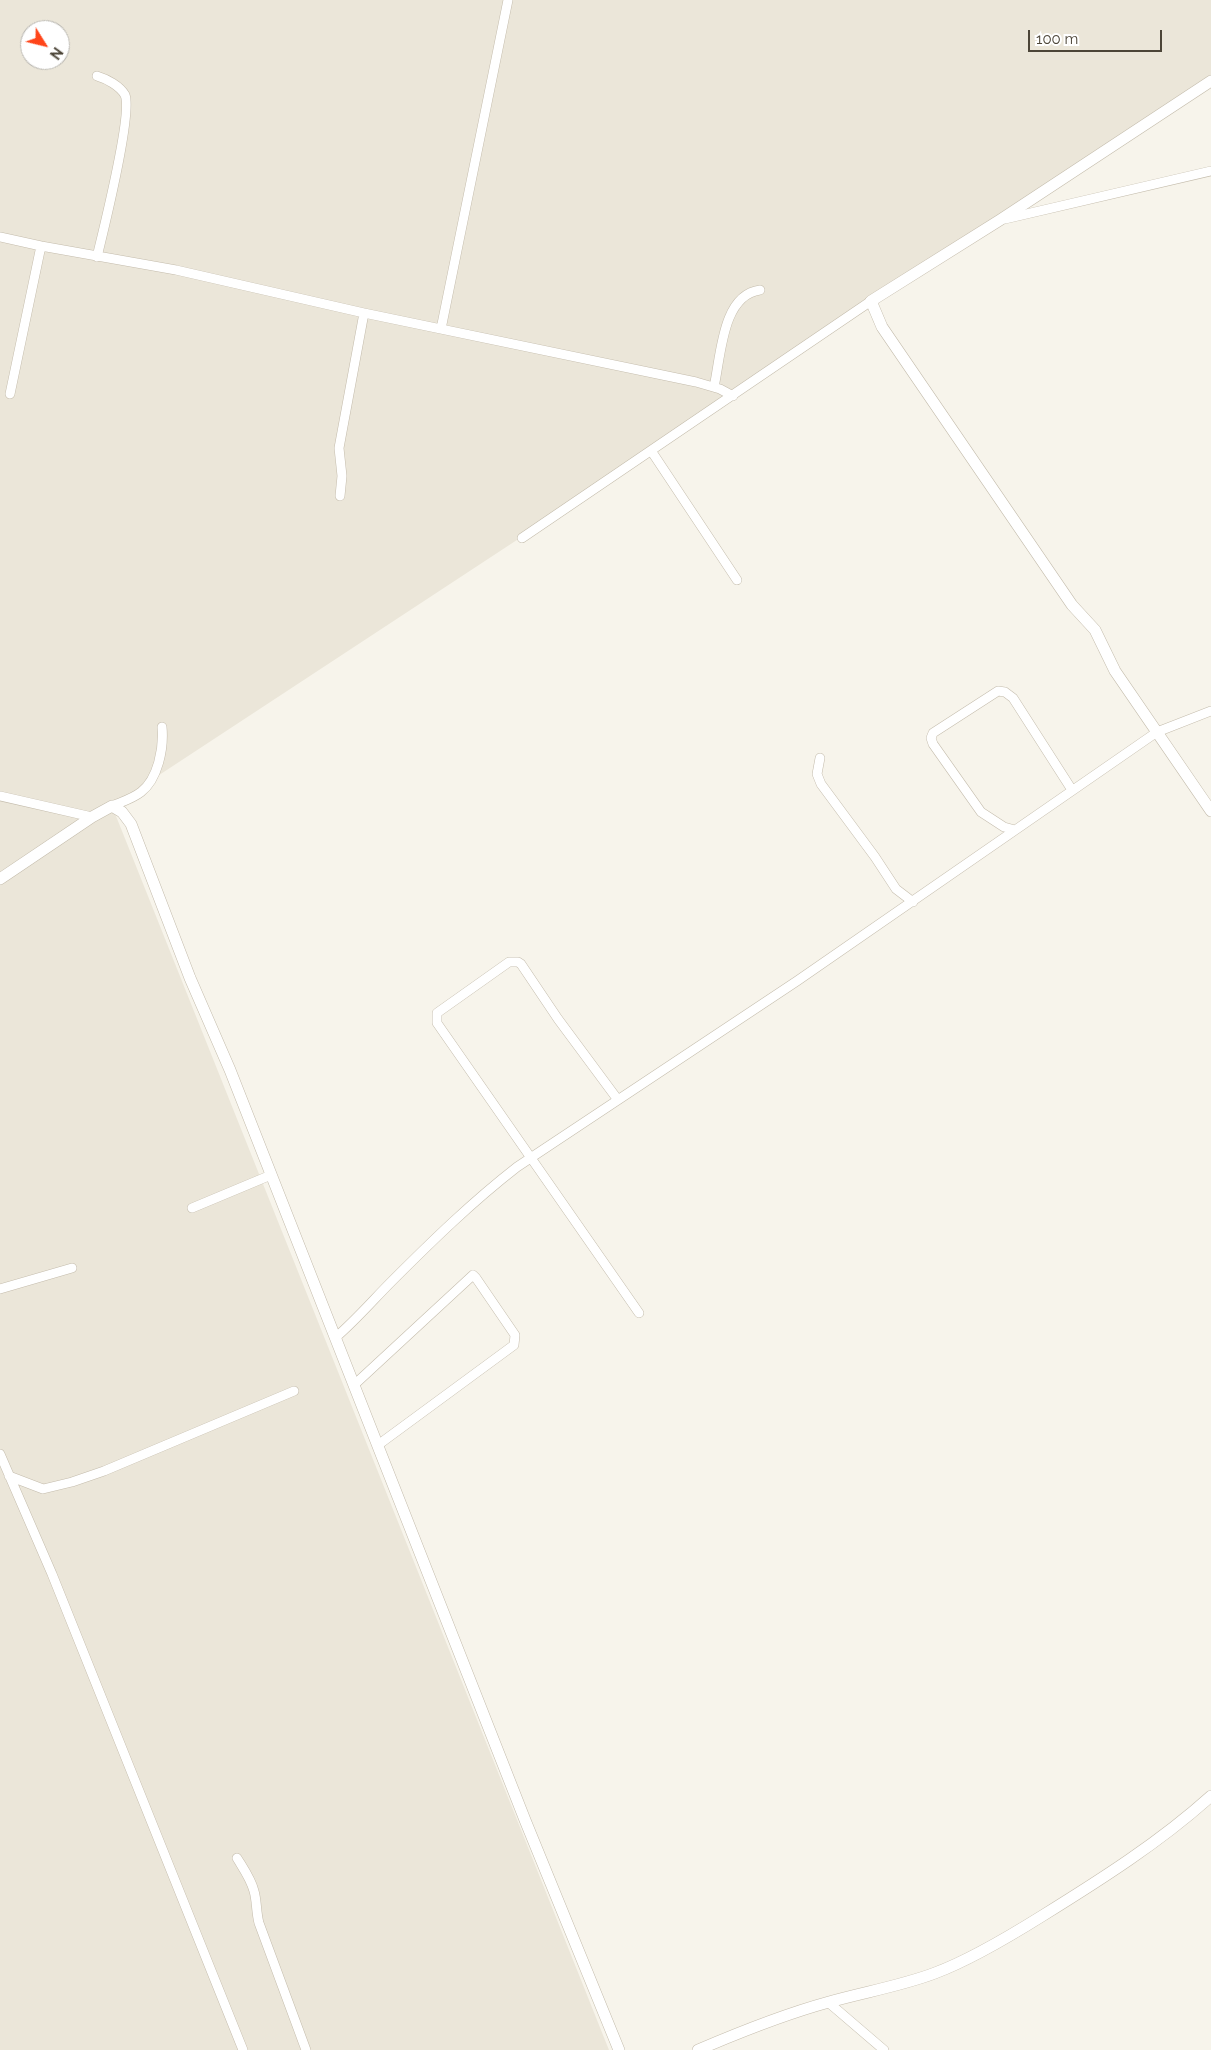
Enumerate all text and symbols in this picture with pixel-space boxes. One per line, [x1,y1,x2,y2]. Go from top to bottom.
north arrow [20,20,70,70]
scale bar [1031,20,1165,52]
text: 100 m [1036,30,1078,48]
text: N [47,44,66,62]

